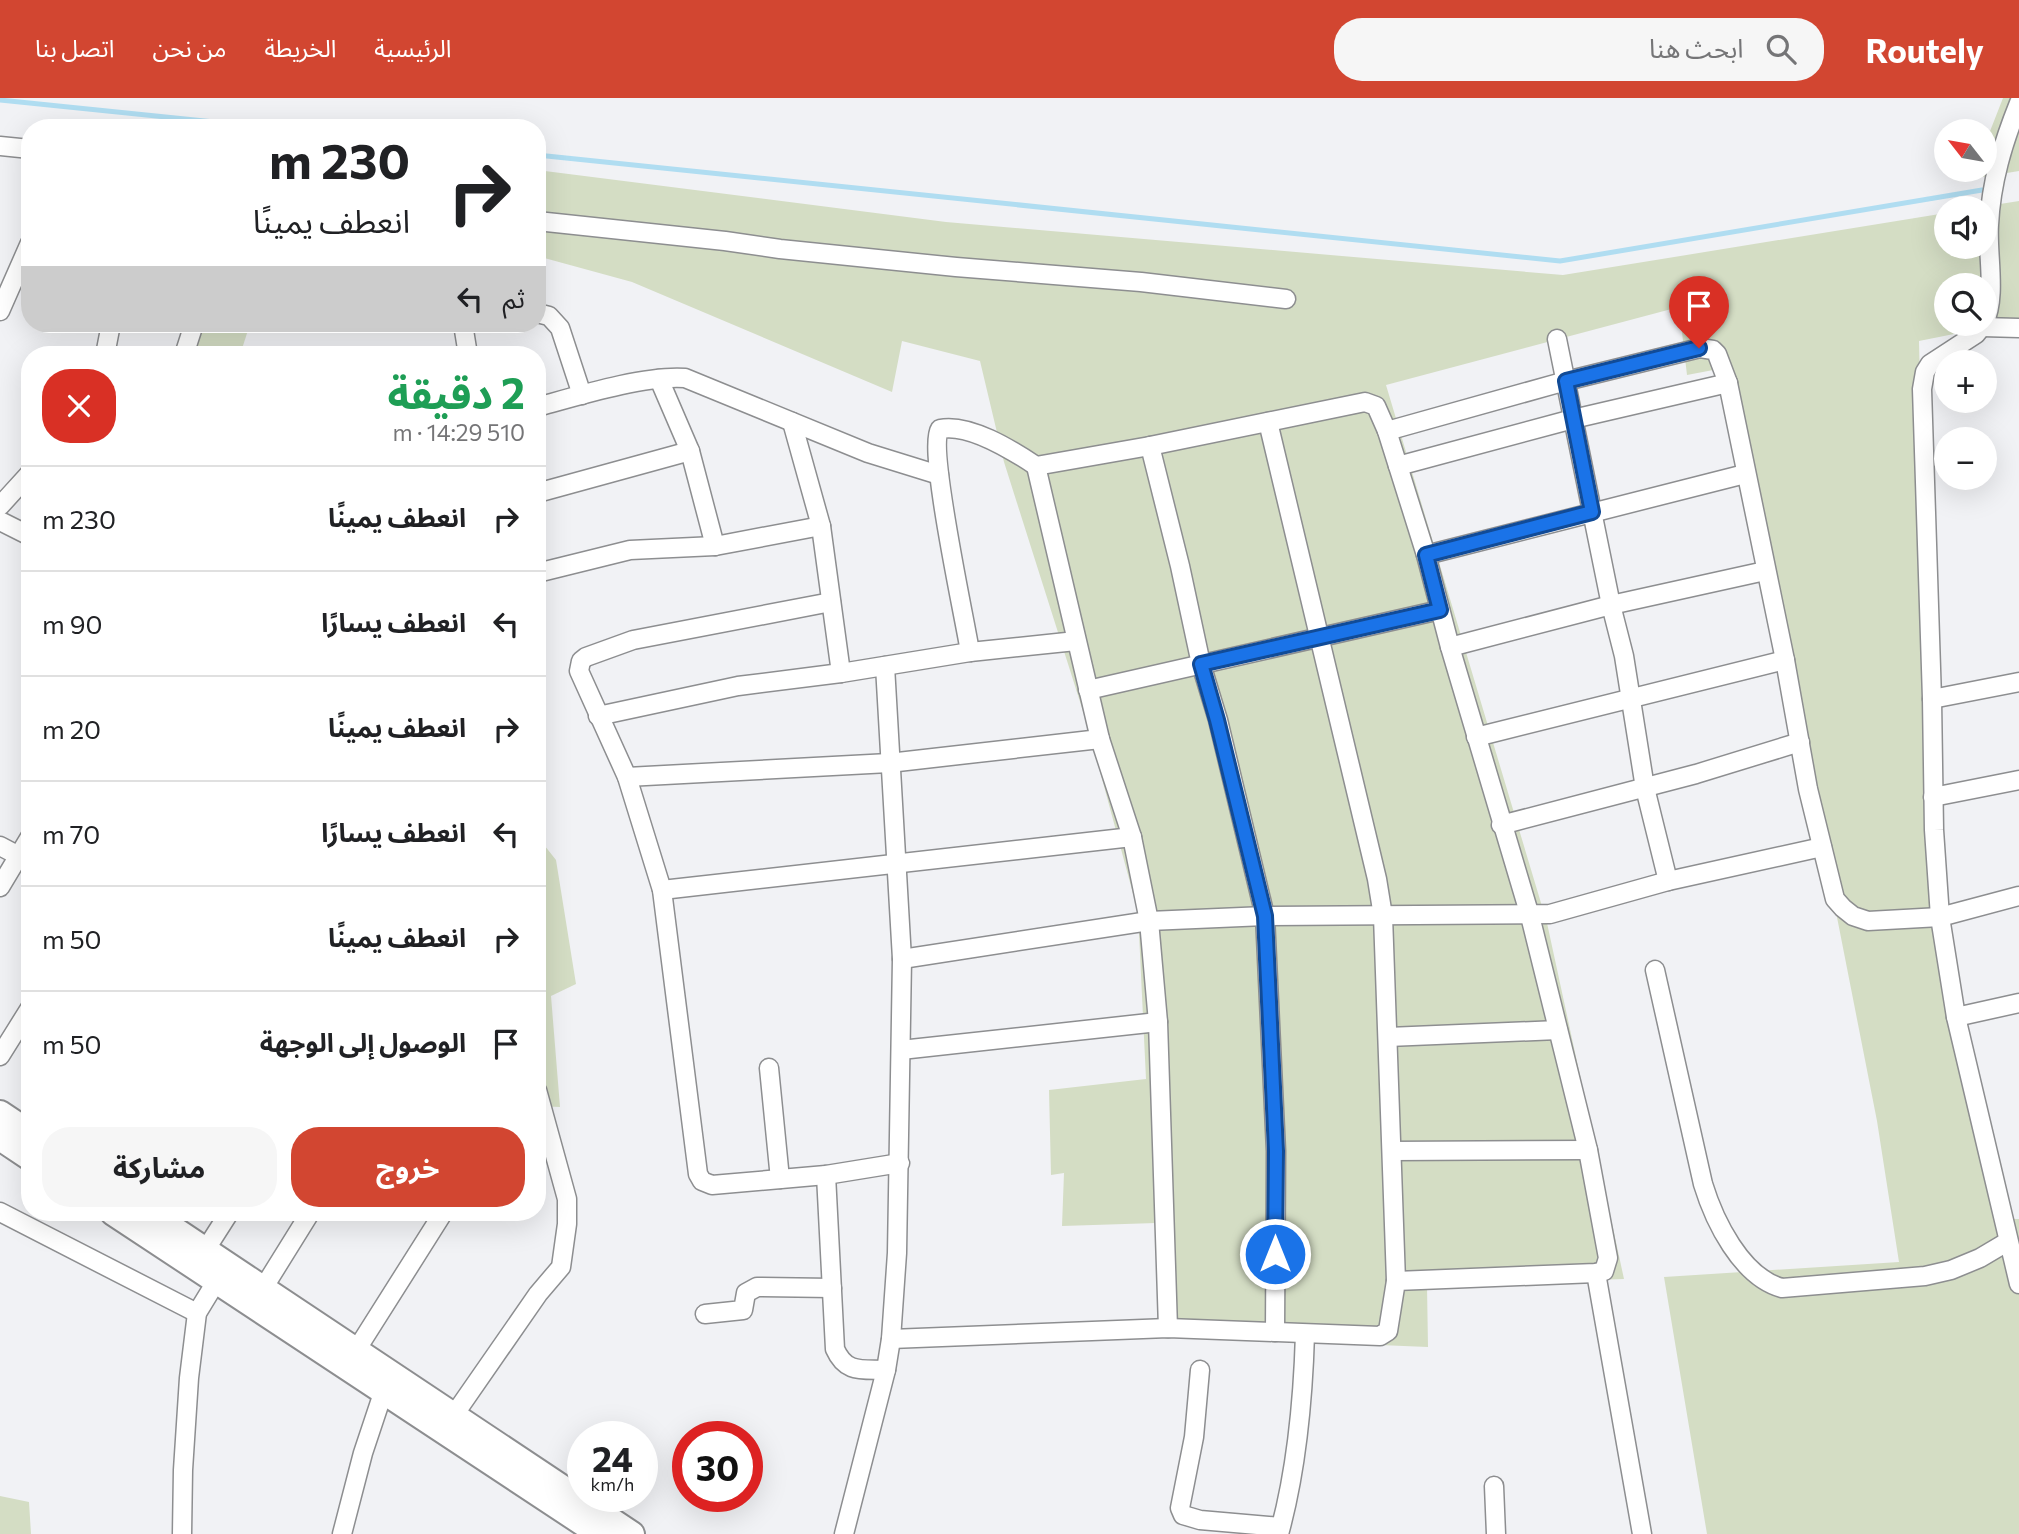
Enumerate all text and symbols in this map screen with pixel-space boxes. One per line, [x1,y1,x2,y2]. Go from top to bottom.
search box [1334,18,1824,81]
text: Routely [1866,29,1984,70]
icon: search [1762,30,1800,68]
text: ابحث هنا [1649,32,1744,63]
text: اتصل بنا [35,33,114,62]
text: من نحن [152,33,226,62]
text: الخريطة [264,33,336,62]
text: الرئيسية [374,33,452,62]
north arrow [1934,119,1997,182]
map controls [1934,119,1997,490]
text: 230 m [269,129,410,189]
icon: right [434,147,525,238]
button: sound [1934,196,1997,259]
text: انعطف يمينًا [253,200,410,240]
button: search [1934,273,1997,336]
pin [1669,276,1729,348]
icon: left [451,280,489,318]
text: ثم [503,282,525,313]
icon: arrive [1680,287,1718,325]
button: + [1934,350,1997,413]
text: 2 دقيقة [387,366,525,418]
button: close [42,369,116,443]
text: 510 m · 14:29 [393,418,525,446]
button: − [1934,427,1997,490]
icon: right [487,500,525,538]
text: انعطف يمينًا [328,501,466,532]
text: 230 m [42,503,116,534]
icon: left [487,605,525,643]
text: انعطف يسارًا [321,606,466,637]
text: 90 m [42,608,102,639]
icon: right [487,710,525,748]
text: انعطف يمينًا [328,711,466,742]
text: 20 m [42,713,101,744]
icon: left [487,815,525,853]
text: انعطف يسارًا [321,816,466,847]
text: 70 m [42,818,100,849]
icon: right [487,920,525,958]
text: انعطف يمينًا [328,921,466,952]
text: 50 m [42,923,102,954]
icon: arrive [487,1025,525,1063]
text: الوصول إلى الوجهة [260,1026,466,1057]
text: 50 m [42,1028,102,1059]
button: مشاركة [42,1127,277,1207]
button: خروج [291,1127,525,1207]
position arrow [1238,1217,1312,1291]
speed limit sign: 30 [672,1421,763,1512]
text: 24 [592,1436,633,1479]
text: km/h [591,1473,634,1495]

